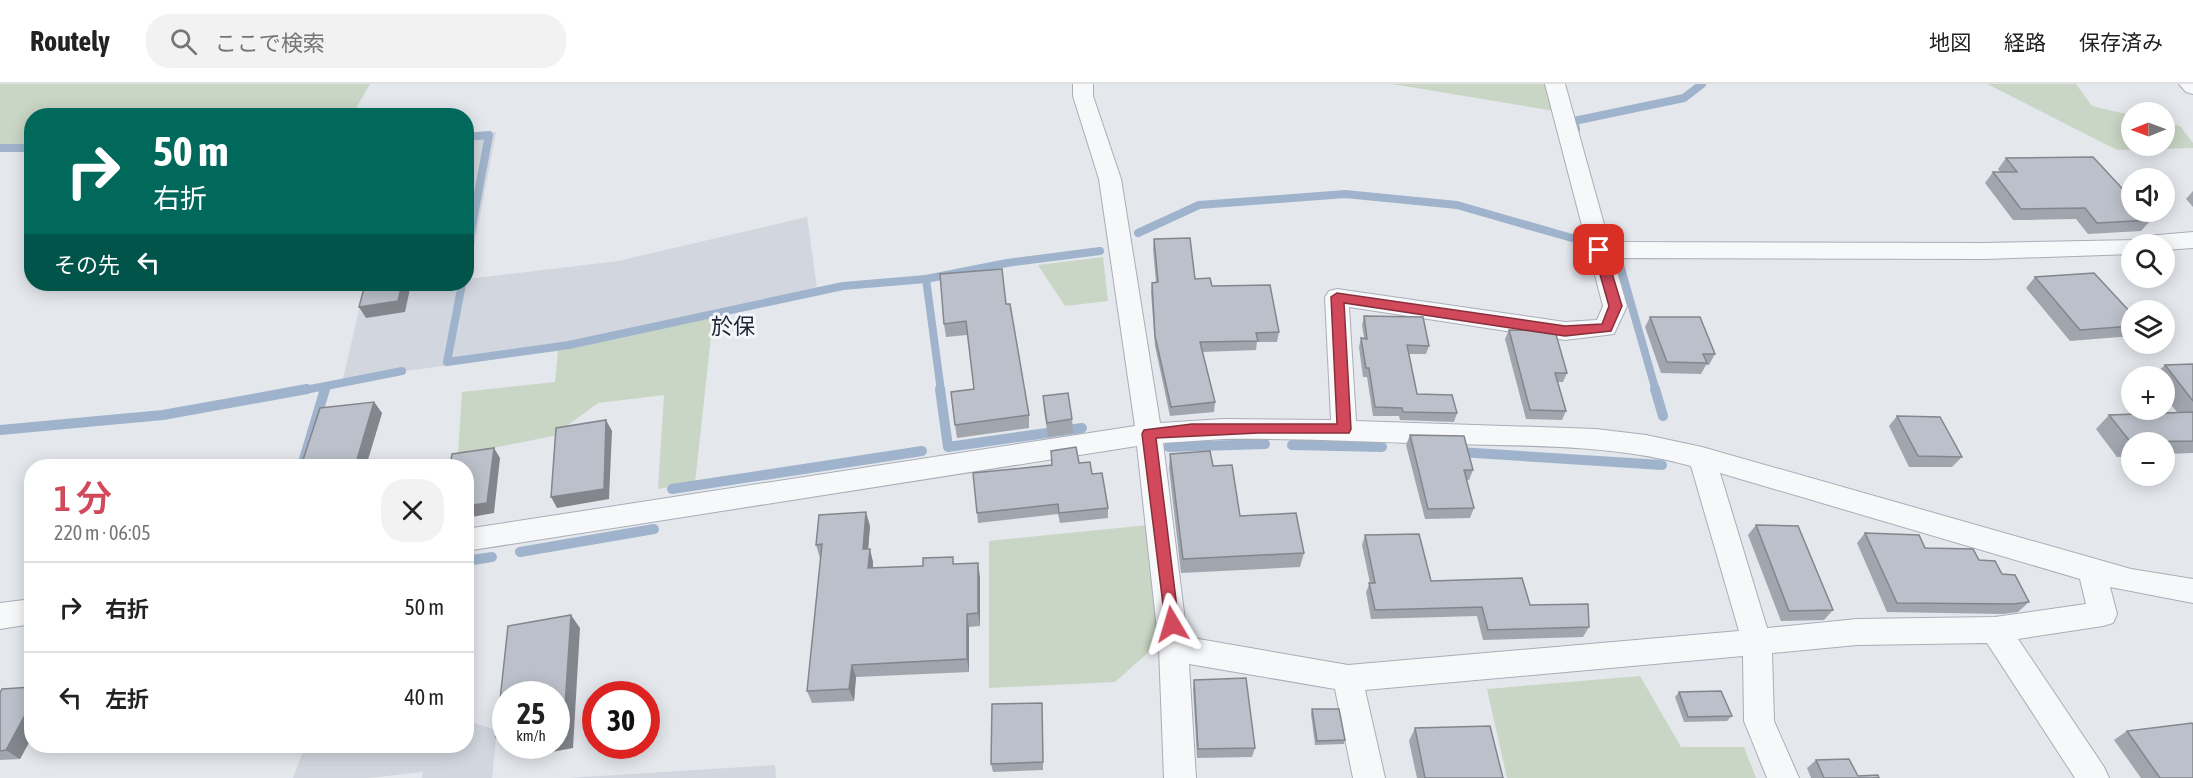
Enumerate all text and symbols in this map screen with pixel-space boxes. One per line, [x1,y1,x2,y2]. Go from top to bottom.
search box [146,14,566,68]
text: Routely [30,25,110,57]
icon: search [167,25,200,58]
text: ここで検索 [215,30,325,56]
text: 地図 [1929,30,1971,54]
text: 経路 [2004,30,2046,54]
text: 保存済み [2079,30,2163,54]
north arrow [2121,102,2175,156]
map controls [2121,102,2175,486]
text: 50 m [153,127,228,175]
icon: right [54,132,132,210]
button: sound [2121,168,2175,222]
text: 右折 [153,183,207,214]
pin [1573,224,1624,275]
icon: arrive [1582,233,1615,266]
button: search [2121,234,2175,288]
icon: left [132,246,165,279]
text: その先 [54,252,120,278]
button: layers [2121,300,2175,354]
district label: 於保 [711,313,755,339]
button: + [2121,366,2175,420]
button: − [2121,432,2175,486]
text: 1 分 [54,477,112,519]
button: close [381,479,444,542]
text: 220 m · 06:05 [54,521,151,544]
icon: right [54,591,87,624]
position arrow [1140,592,1204,656]
text: 50 m [404,594,444,620]
text: 右折 [105,596,149,622]
icon: left [54,681,87,714]
speed limit sign: 30 [582,681,660,759]
text: 40 m [404,684,444,710]
text: 左折 [105,686,149,712]
text: 25 [517,696,545,730]
text: km/h [516,727,546,744]

